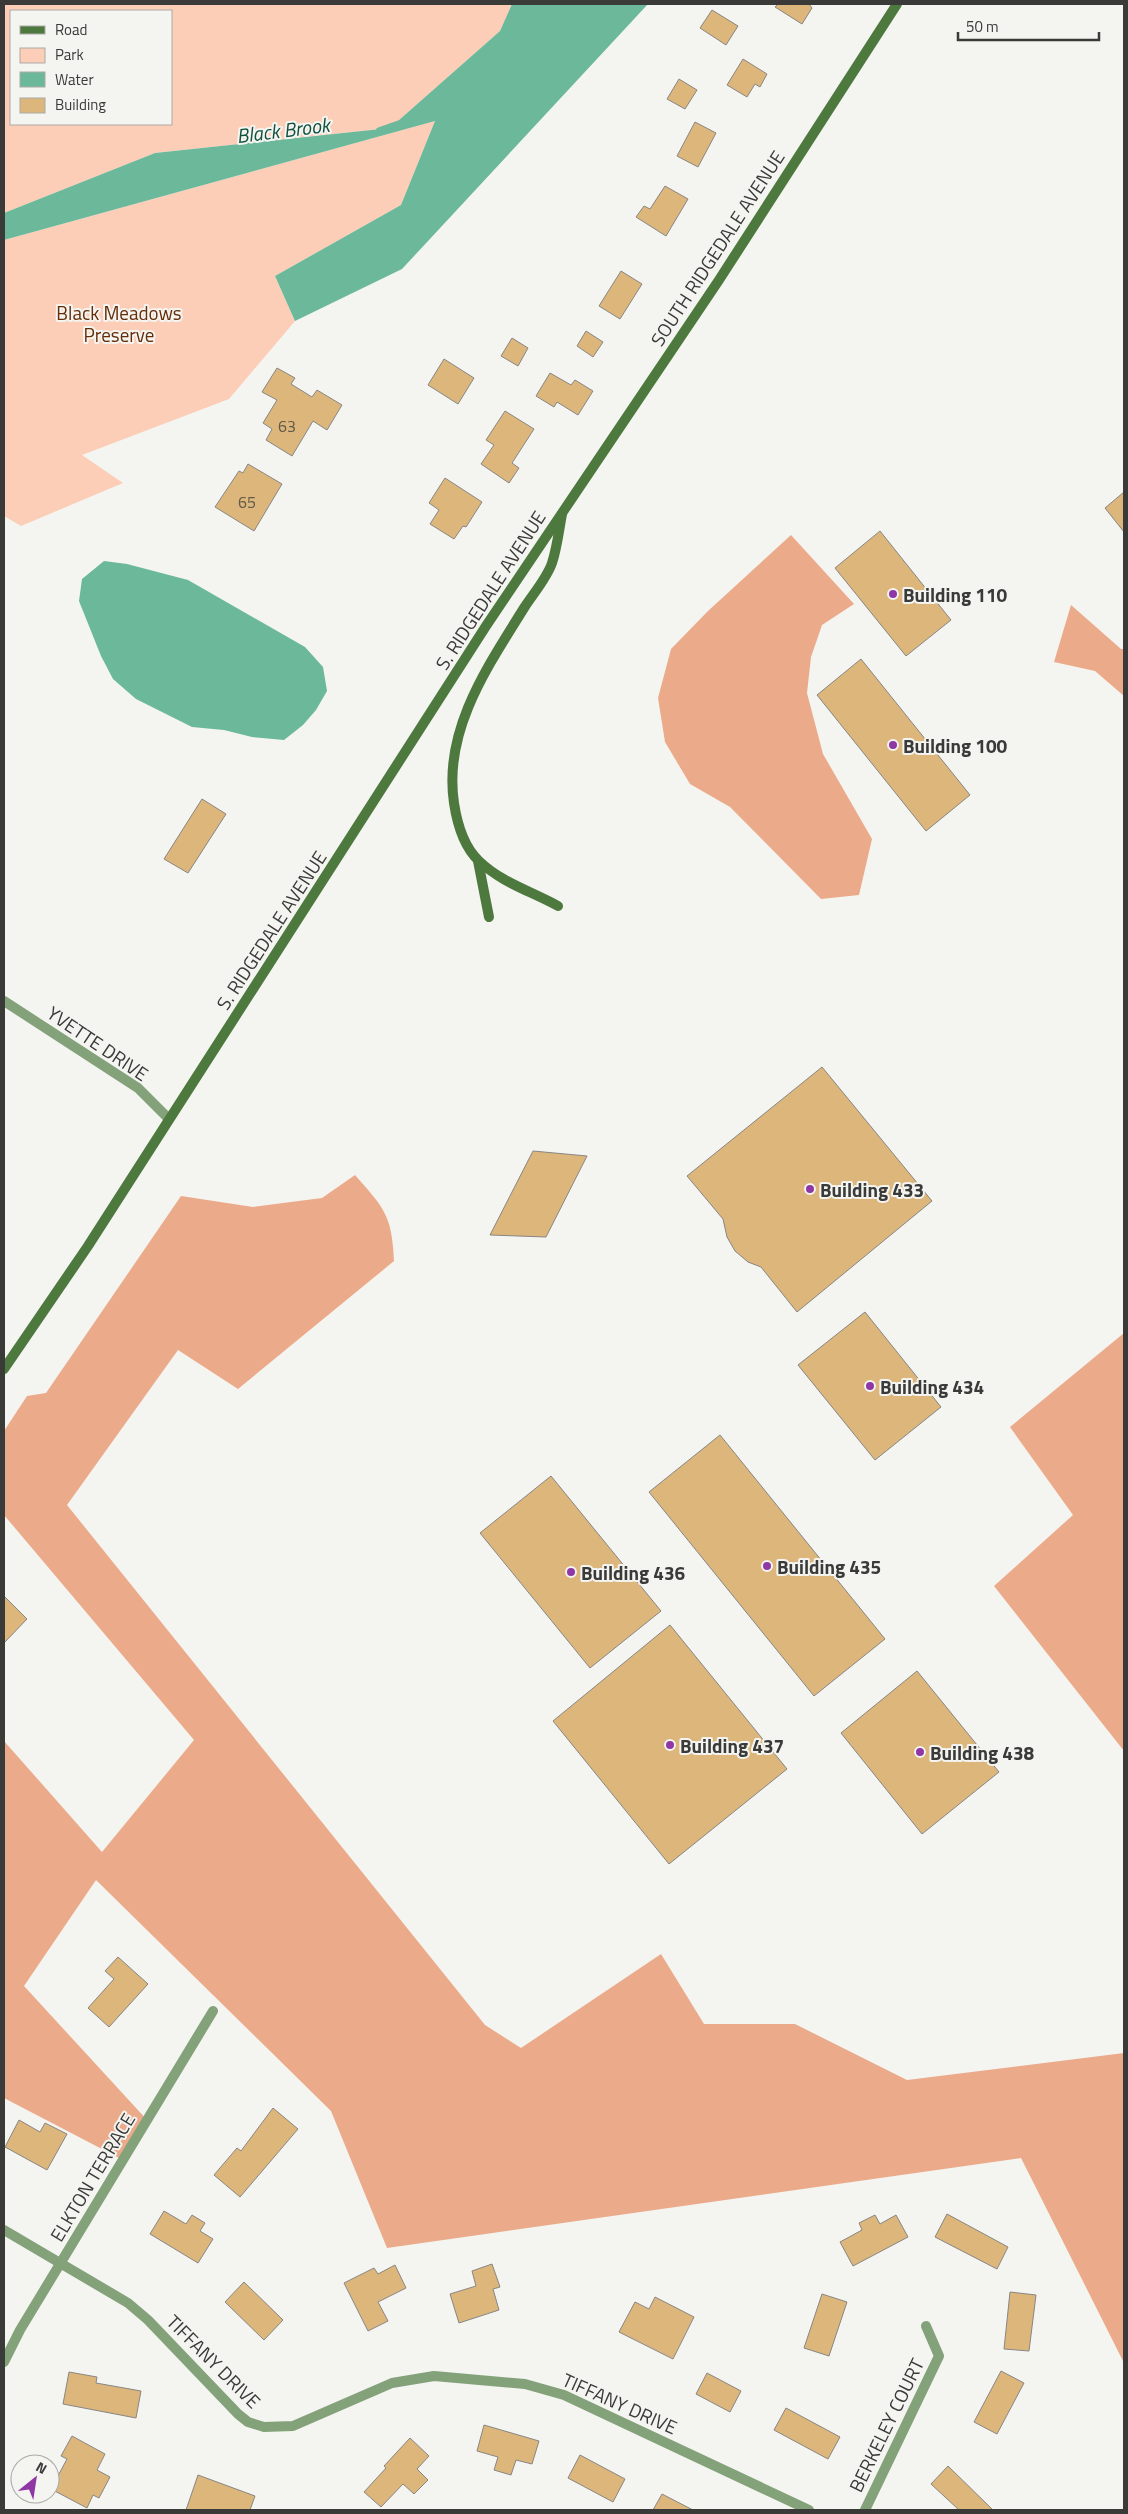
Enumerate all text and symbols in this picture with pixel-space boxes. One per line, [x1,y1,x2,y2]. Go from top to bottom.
legend [10,10,172,125]
scale bar [958,10,1099,42]
text: 50 m [966,15,999,38]
text: Road [55,18,87,41]
text: Park [55,43,84,66]
text: Water [55,68,94,91]
text: Building [55,93,106,116]
water label: Black Brook [235,109,333,151]
street label: SOUTH RIDGEDALE AVENUE [643,145,791,351]
park label: Black Meadows Preserve [56,298,182,349]
house number: 63 [278,414,296,438]
house number: 65 [238,490,256,514]
street label: S. RIDGEDALE AVENUE [428,505,552,675]
place label: Building 110 [903,580,1008,609]
marker: Building 110 [887,588,899,600]
place label: Building 100 [903,731,1008,760]
marker: Building 100 [887,739,899,751]
street label: S. RIDGEDALE AVENUE [209,845,333,1015]
street label: YVETTE DRIVE [42,998,154,1088]
place label: Building 433 [820,1175,924,1204]
marker: Building 433 [804,1183,816,1195]
place label: Building 434 [880,1372,984,1401]
marker: Building 434 [864,1380,876,1392]
place label: Building 435 [777,1552,881,1581]
place label: Building 436 [581,1558,686,1587]
marker: Building 435 [761,1560,773,1572]
marker: Building 436 [565,1566,577,1578]
place label: Building 437 [680,1731,784,1760]
place label: Building 438 [930,1738,1035,1767]
marker: Building 437 [664,1739,676,1751]
marker: Building 438 [914,1746,926,1758]
street label: ELKTON TERRACE [42,2107,142,2247]
street label: TIFFANY DRIVE [160,2307,268,2415]
street label: BERKELEY COURT [841,2353,931,2497]
street label: TIFFANY DRIVE [558,2365,682,2441]
north arrow [10,2454,60,2504]
text: N [32,2456,51,2479]

